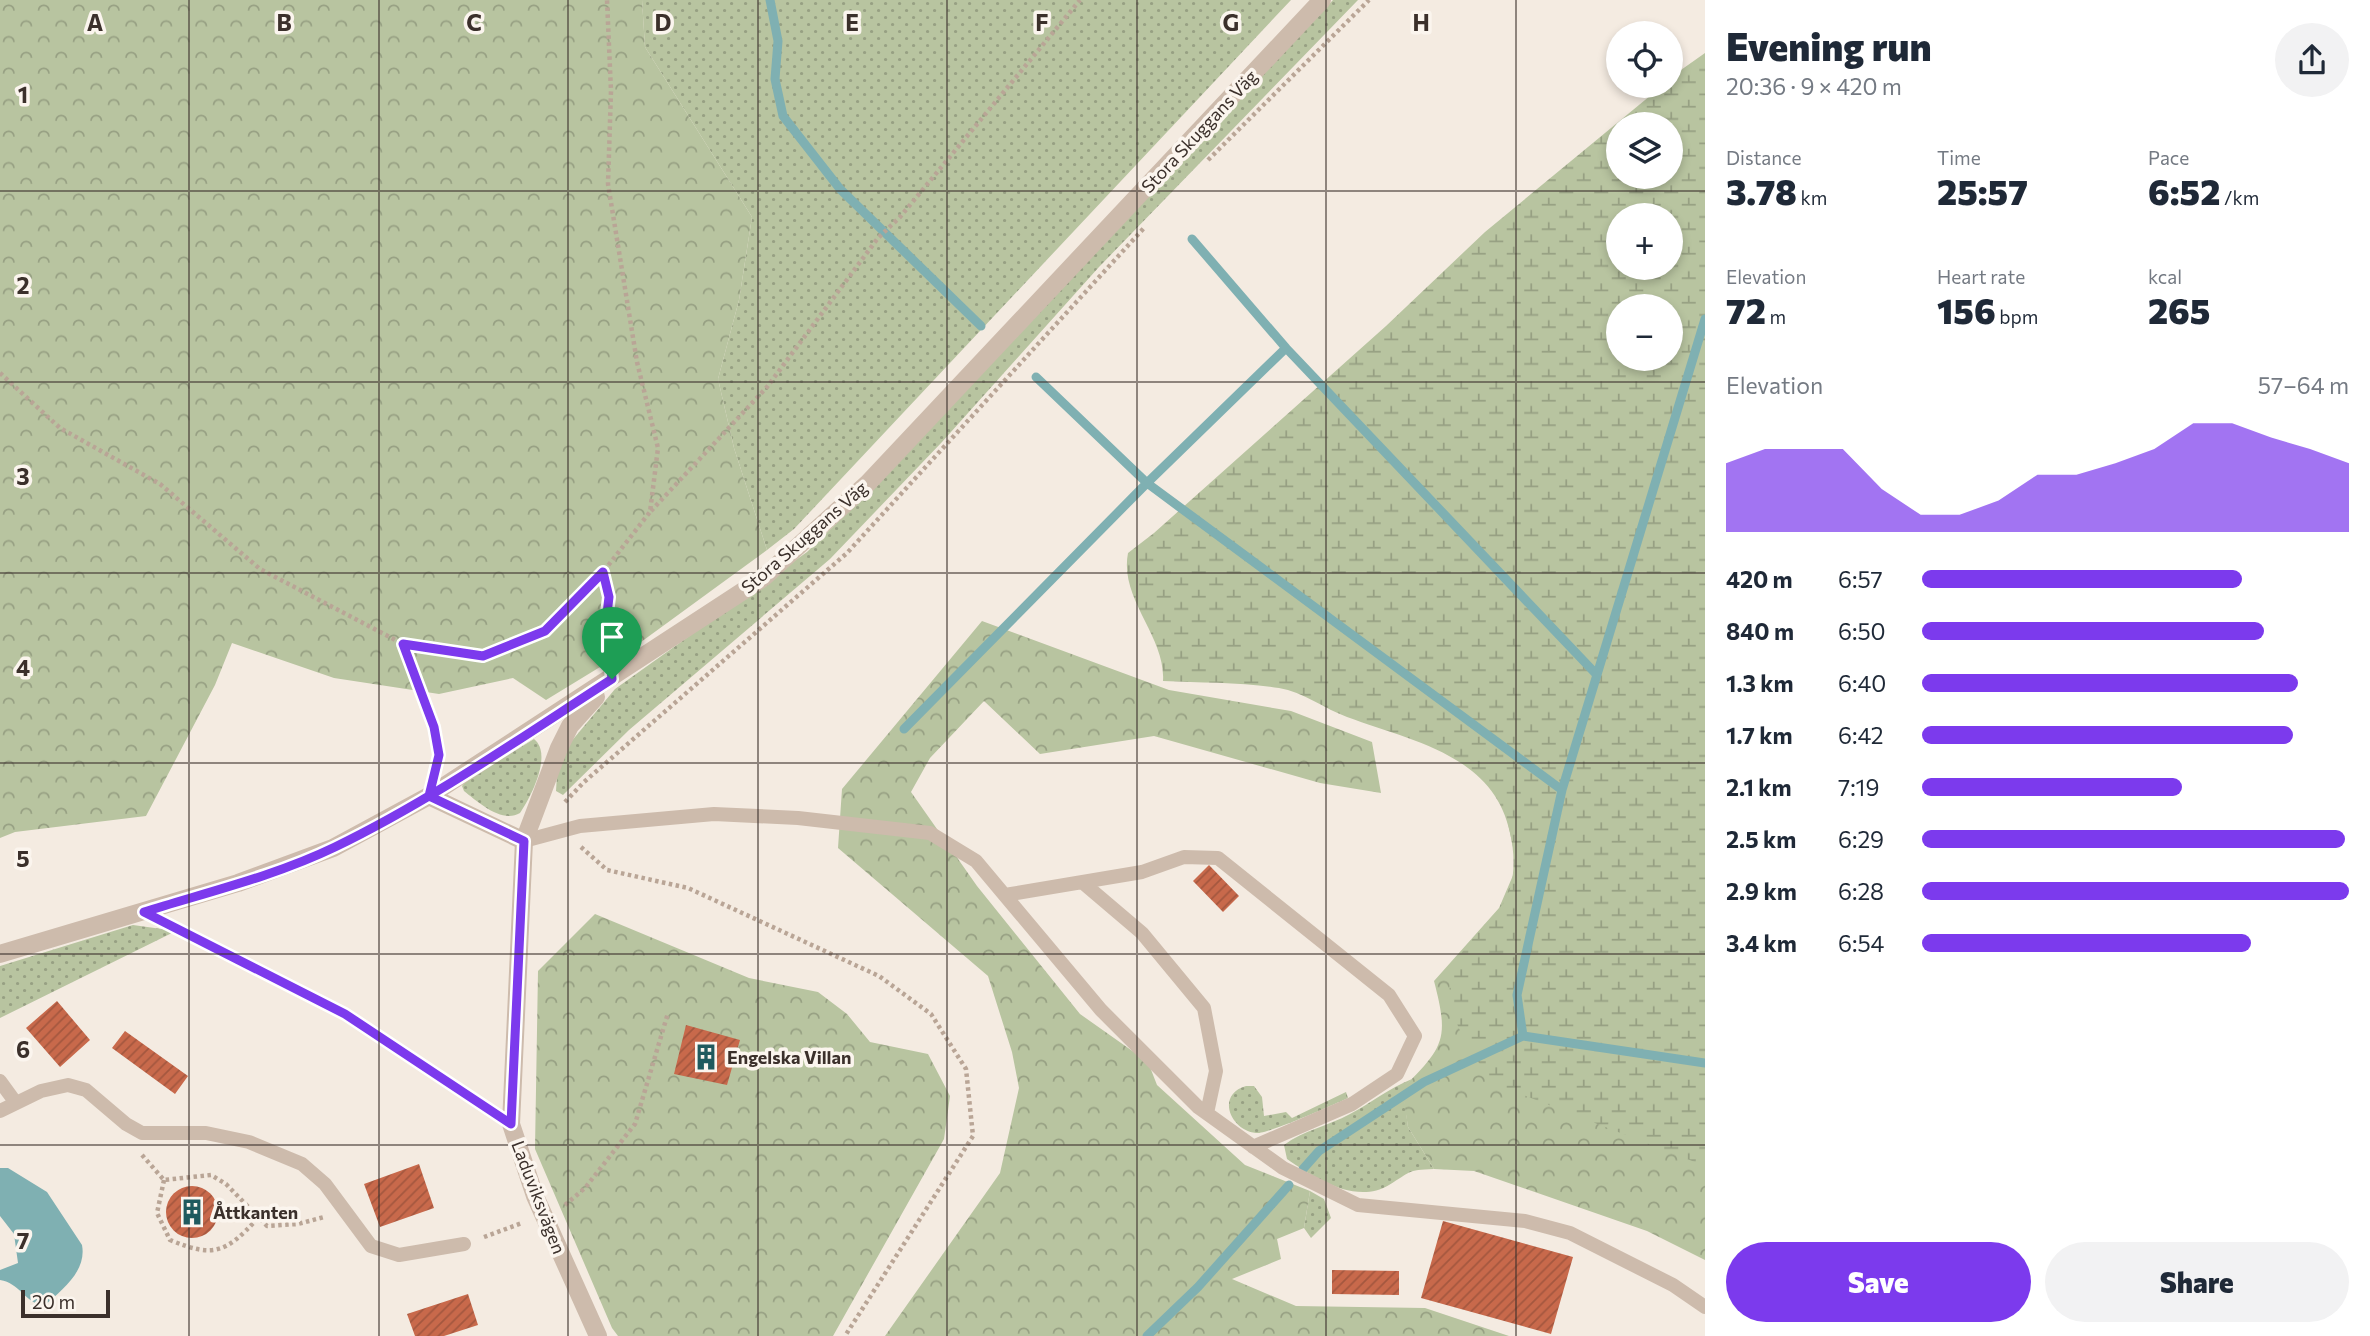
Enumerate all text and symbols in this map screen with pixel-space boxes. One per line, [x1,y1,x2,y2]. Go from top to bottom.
text: A [87,8,104,36]
text: B [276,8,292,36]
text: C [466,8,482,36]
text: D [655,8,672,36]
text: E [845,8,859,36]
text: F [1035,8,1049,36]
text: G [1223,8,1239,36]
text: H [1412,8,1430,36]
map controls [1606,21,1683,371]
button: locate [1606,21,1683,98]
text: Evening run [1726,22,1932,69]
button: share [2275,23,2349,97]
street label: Stora Skuggans Väg [1136,65,1262,197]
text: 20:36 · 9 × 420 m [1726,72,1902,100]
text: 1 [18,80,28,108]
button: layers [1606,112,1683,189]
text: Distance [1726,146,1802,169]
text: Time [1937,146,1981,169]
text: Pace [2148,146,2189,169]
text: 3.78 [1726,169,1797,212]
text: 25:57 [1937,169,2028,212]
text: 6:52 [2148,169,2220,212]
text: km [1797,186,1827,209]
text: /km [2220,186,2259,209]
button: + [1606,203,1683,280]
text: Elevation [1726,265,1806,288]
text: Heart rate [1937,265,2025,288]
text: kcal [2148,265,2182,288]
text: 2 [16,271,30,299]
text: 72 [1726,288,1766,331]
text: 156 [1937,288,1996,331]
text: 265 [2148,288,2210,331]
button: − [1606,294,1683,371]
text: m [1766,305,1786,328]
text: bpm [1996,305,2038,328]
text: Elevation [1726,371,1823,399]
text: 57–64 m [2258,371,2349,399]
text: 3 [16,462,30,490]
street label: Stora Skuggans Väg [736,476,872,598]
text: 420 m [1726,565,1793,593]
text: 6:57 [1838,565,1883,593]
pin [582,607,642,679]
text: 840 m [1726,617,1794,645]
text: 6:50 [1838,617,1886,645]
icon: arrive [593,618,631,656]
text: 4 [16,653,30,681]
text: 1.3 km [1726,669,1794,697]
text: 6:40 [1838,669,1886,697]
text: 1.7 km [1726,721,1793,749]
text: 6:42 [1838,721,1884,749]
text: 2.1 km [1726,773,1792,801]
text: 7:19 [1838,773,1879,801]
text: 2.5 km [1726,825,1796,853]
text: 6:29 [1838,825,1884,853]
text: 5 [16,844,30,872]
text: 2.9 km [1726,877,1797,905]
text: 6:28 [1838,877,1884,905]
text: 3.4 km [1726,929,1797,957]
text: 6:54 [1838,929,1884,957]
text: 6 [16,1035,30,1063]
building icon: Engelska Villan [691,1042,721,1072]
place label: Engelska Villan [727,1046,851,1068]
street label: Laduviksvägen [507,1137,571,1257]
building icon: Åttkanten [177,1197,207,1227]
place label: Åttkanten [213,1201,298,1223]
text: 7 [17,1226,29,1254]
button: Save [1726,1242,2031,1322]
button: Share [2045,1242,2349,1322]
scale bar [21,1287,110,1319]
text: 20 m [32,1290,75,1313]

